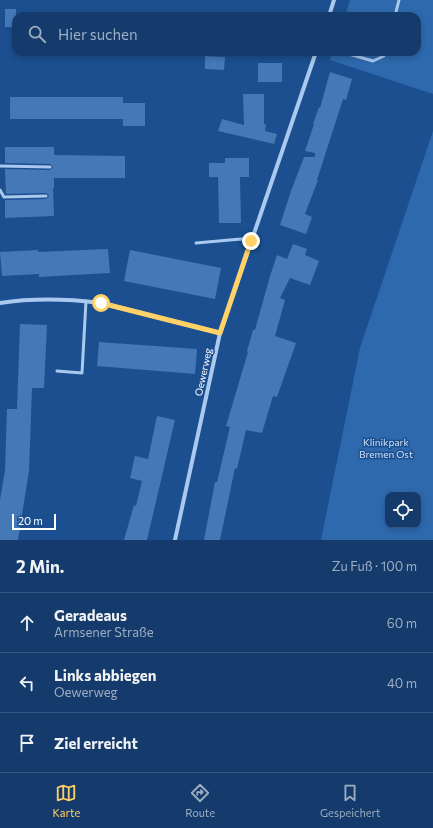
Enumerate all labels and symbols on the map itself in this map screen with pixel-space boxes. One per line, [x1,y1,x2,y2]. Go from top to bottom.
route end [242,232,260,250]
route start [92,294,110,312]
street label: Oewerweg [192,346,214,397]
park label: Klinikpark Bremen Ost [359,436,413,460]
scale bar [12,512,56,531]

